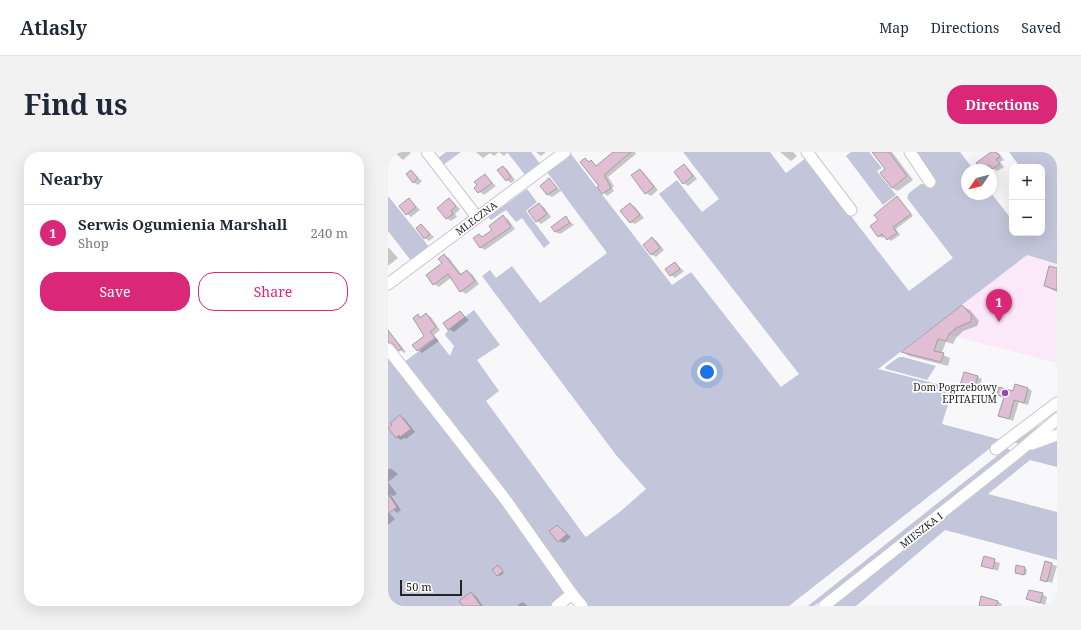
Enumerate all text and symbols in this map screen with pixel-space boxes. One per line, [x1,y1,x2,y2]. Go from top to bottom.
text: Atlasly [20,15,87,41]
text: Map [879,18,909,37]
text: Directions [931,18,999,37]
text: Saved [1021,18,1061,37]
text: Find us [24,85,128,123]
button: Directions [947,85,1057,124]
north arrow [961,164,997,200]
map controls [1009,164,1045,236]
button: + [1009,164,1045,200]
text: Nearby [40,167,103,190]
street label: MLECZNA [452,197,500,238]
button: − [1009,200,1045,236]
text: Serwis Ogumienia Marshall [78,214,287,234]
text: 1 [49,224,57,242]
text: 240 m [311,224,348,242]
text: Shop [78,234,109,252]
button: Save [40,272,190,311]
button: Share [198,272,348,311]
pin: 1 [986,289,1012,322]
your location [697,362,717,382]
place label: Dom Pogrzebowy EPITAFIUM [913,380,997,406]
marker: Dom Pogrzebowy EPITAFIUM [1000,388,1010,398]
street label: MIESZKA I [897,509,946,551]
scale bar [400,578,462,597]
text: 50 m [406,579,432,594]

